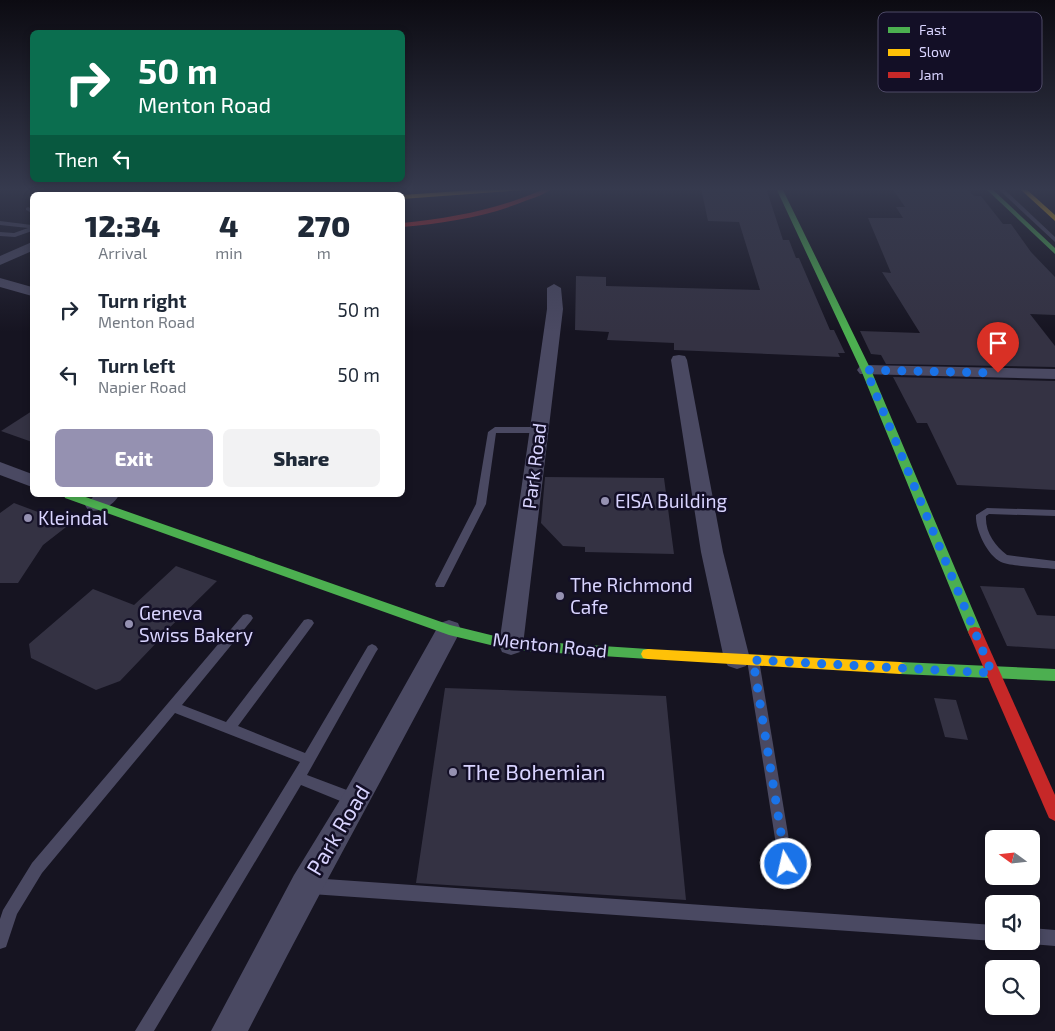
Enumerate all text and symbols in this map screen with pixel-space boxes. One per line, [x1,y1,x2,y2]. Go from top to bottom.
legend [878,12,1042,92]
text: Fast [919,21,946,38]
text: Slow [919,43,951,60]
text: 50 m [138,49,218,91]
icon: right [55,50,120,115]
text: Jam [919,66,944,83]
text: Menton Road [138,91,271,117]
icon: left [108,145,136,173]
text: Then [55,148,98,171]
text: 12:34 [85,207,161,243]
text: 4 [219,207,239,243]
text: 270 [297,207,350,243]
text: Arrival [98,243,147,262]
text: min [215,243,243,262]
text: m [317,243,331,262]
text: Turn right [98,289,186,312]
icon: right [55,296,83,324]
text: 50 m [337,298,380,321]
text: Menton Road [98,312,195,331]
pin [977,322,1019,373]
icon: arrive [984,329,1012,357]
text: Turn left [98,354,175,377]
icon: left [55,361,83,389]
text: 50 m [337,363,380,386]
text: Napier Road [98,377,186,396]
street label: Park Road [517,422,550,510]
button: Exit [55,429,213,487]
button: Share [223,429,380,487]
place label: EISA Building [615,489,727,512]
marker: EISA Building [599,495,611,507]
place label: Kleindal [38,506,108,529]
marker: Kleindal [22,512,34,524]
place label: The Richmond Cafe [570,573,693,618]
marker: The Richmond Cafe [554,590,566,602]
place label: Geneva Swiss Bakery [139,601,253,646]
marker: Geneva Swiss Bakery [123,618,135,630]
street label: Menton Road [492,627,608,662]
place label: The Bohemian [463,758,606,784]
marker: The Bohemian [447,766,459,778]
street label: Park Road [300,780,374,879]
north arrow [985,830,1040,885]
map controls [985,830,1040,1015]
position arrow [759,837,811,889]
button: sound [985,895,1040,950]
button: search [985,960,1040,1015]

